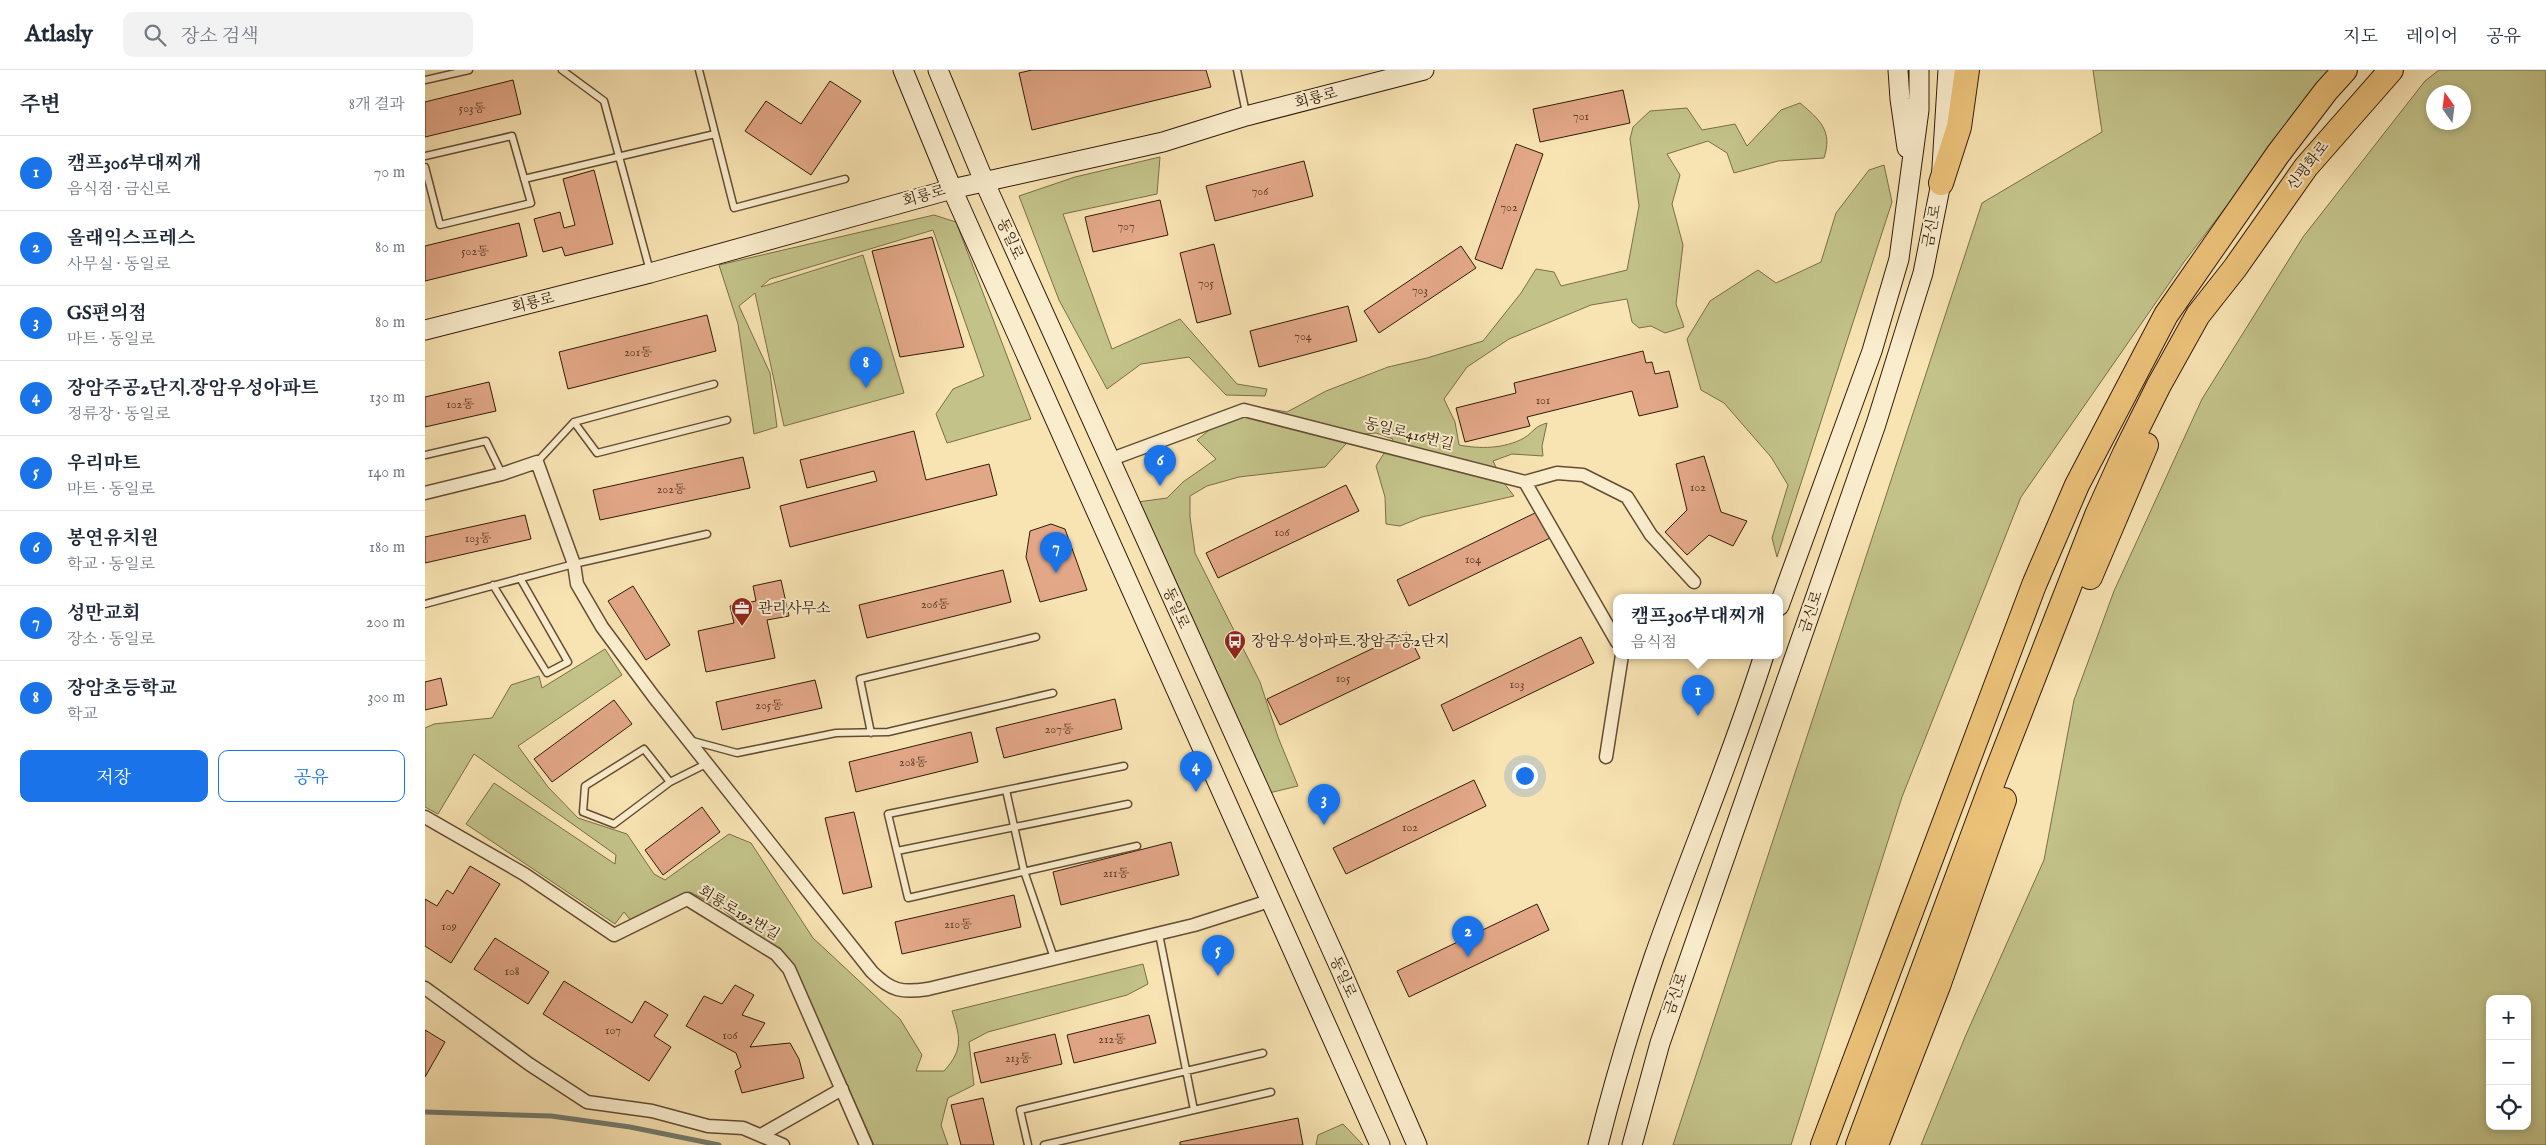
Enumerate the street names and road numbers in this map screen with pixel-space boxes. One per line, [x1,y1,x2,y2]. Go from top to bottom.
street label: 회룡로 [1293,83,1340,113]
street label: 신평화로 [2283,137,2334,195]
street label: 회룡로 [900,181,948,211]
street label: 금신로 [1919,202,1946,249]
street label: 동일로 [992,215,1028,263]
street label: 회룡로 [510,288,557,317]
street label: 동일로416번길 [1362,414,1456,454]
street label: 동일로 [1158,584,1194,632]
street label: 금신로 [1795,588,1827,636]
street label: 회룡로192번길 [695,881,783,945]
street label: 동일로 [1325,953,1361,1001]
street label: 금신로 [1660,970,1692,1018]

